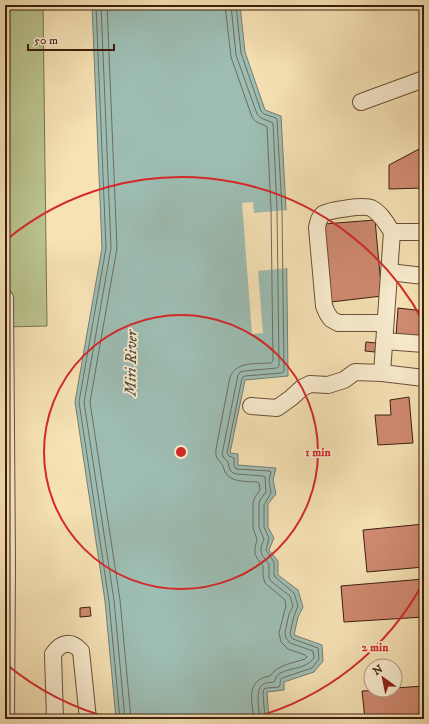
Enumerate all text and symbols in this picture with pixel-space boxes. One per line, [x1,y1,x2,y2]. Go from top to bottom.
scale bar [28,26,114,52]
text: 50 m [34,33,58,48]
water label: Miri River [120,329,142,397]
centre of rings [174,445,188,459]
text: 1 min [305,445,331,460]
text: 2 min [362,640,389,655]
north arrow [363,658,403,698]
text: N [370,662,386,679]

